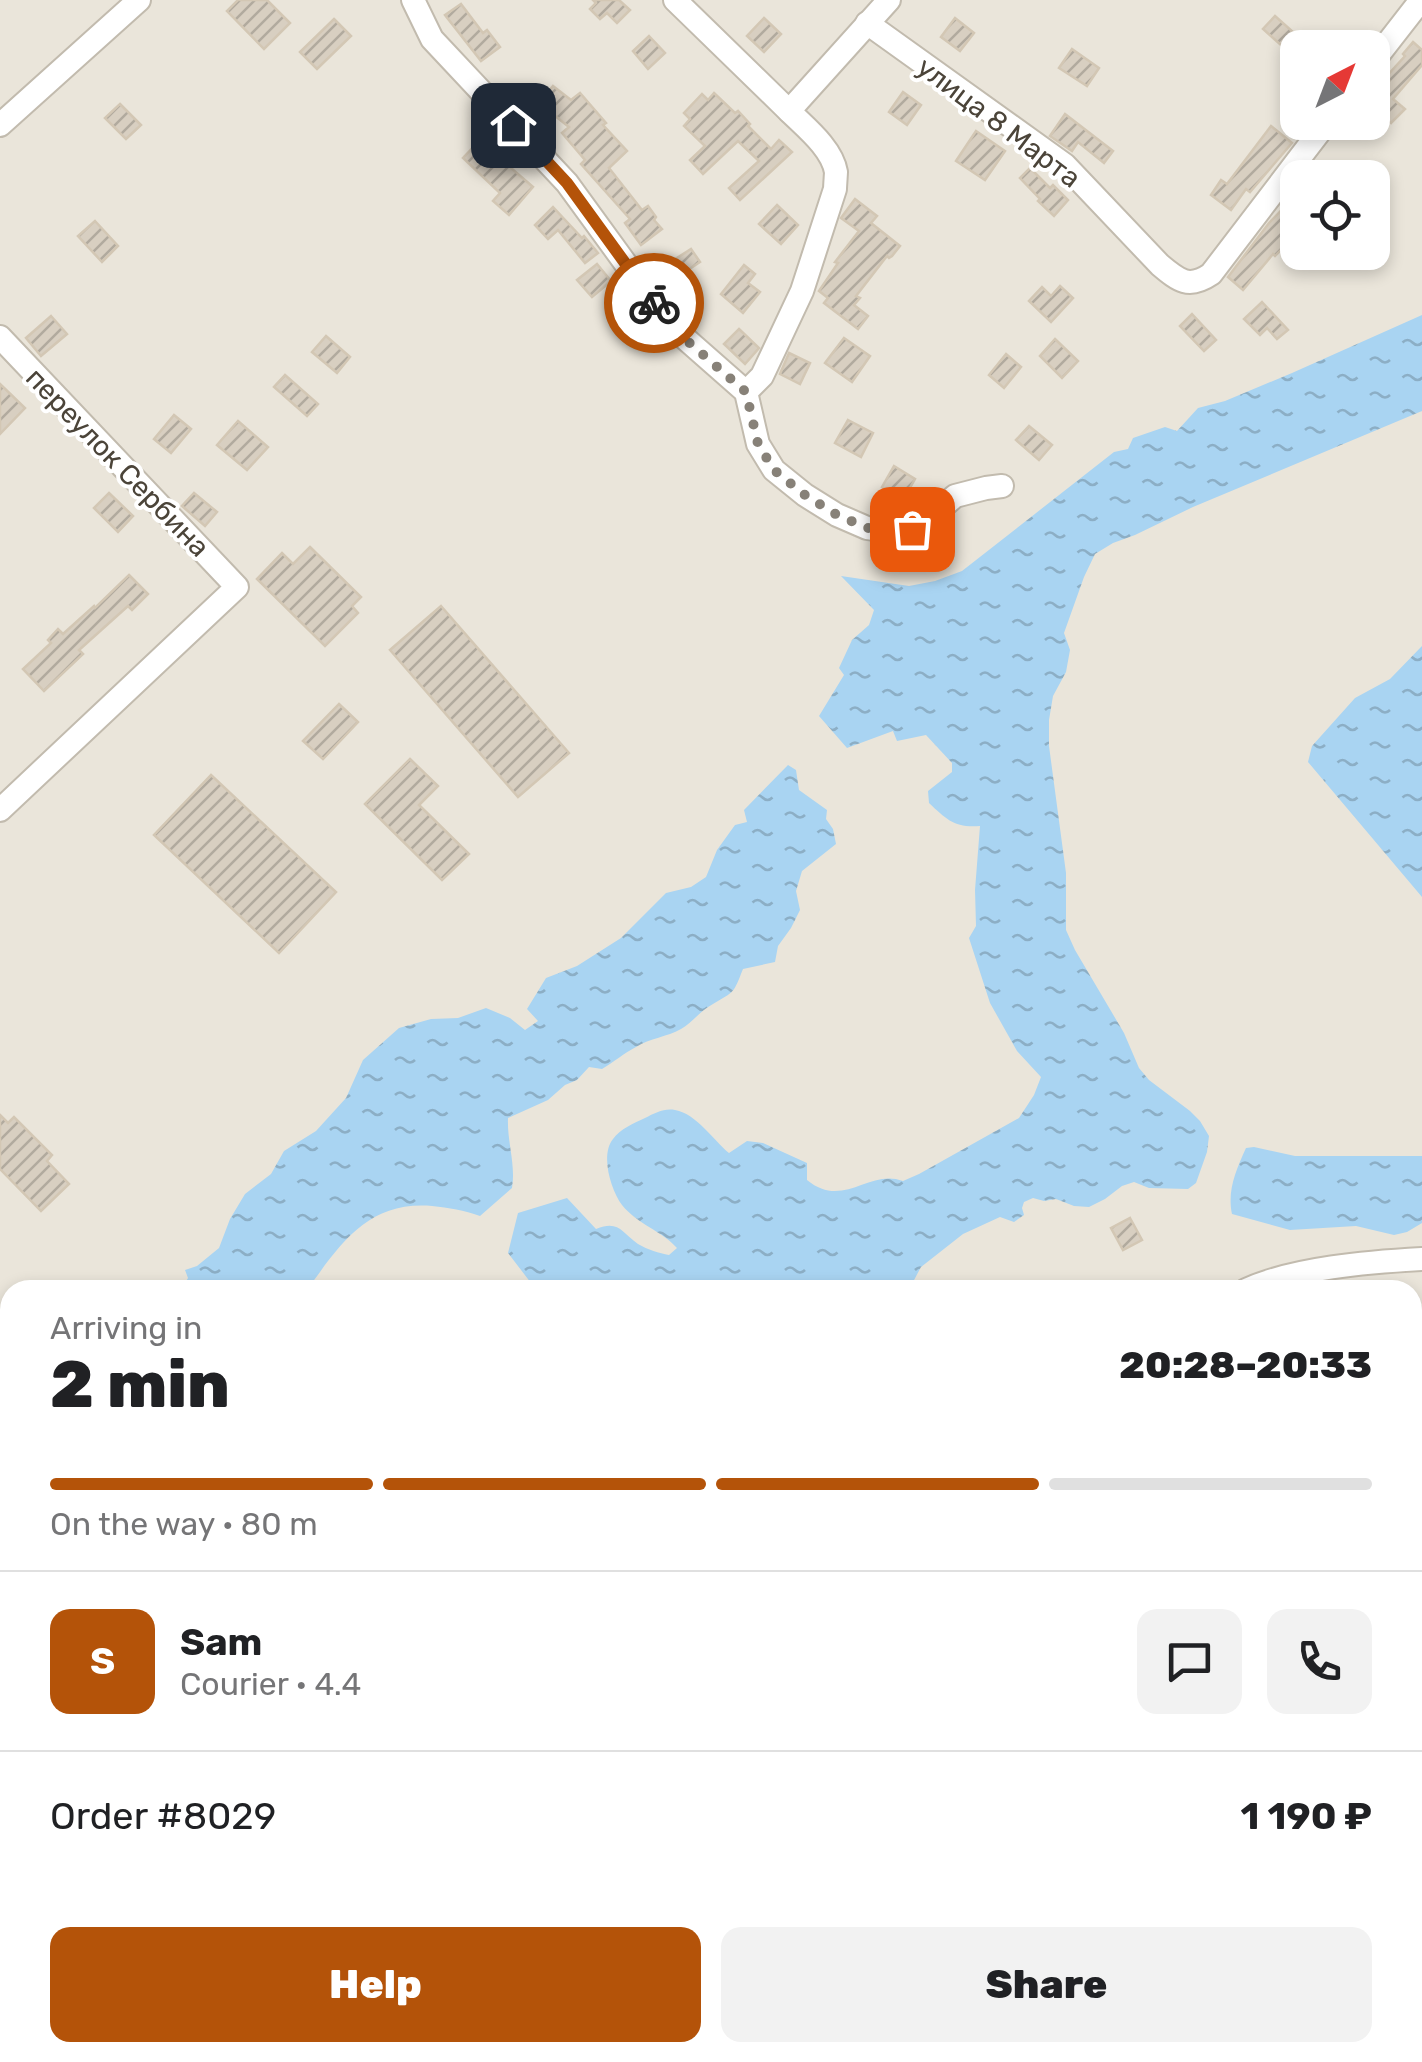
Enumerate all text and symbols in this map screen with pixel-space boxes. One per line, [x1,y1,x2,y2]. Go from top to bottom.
north arrow [1280,30,1390,140]
map controls [1280,30,1390,270]
street label: улица 8 Марта [910,50,1087,195]
pin [471,83,556,168]
icon: home [486,98,541,153]
button: locate [1280,160,1390,270]
courier [604,253,704,353]
icon: bike [627,276,682,331]
street label: переулок Сербина [19,361,216,564]
pin [870,487,955,572]
icon: bag [885,502,940,557]
text: Arriving in [50,1309,202,1347]
text: 20:28–20:33 [1119,1342,1372,1388]
text: 2 min [50,1346,230,1423]
text: On the way · 80 m [50,1505,318,1543]
button: chat [1137,1609,1242,1714]
button: phone [1267,1609,1372,1714]
text: Sam [180,1619,262,1665]
text: S [90,1638,115,1684]
text: Courier · 4.4 [180,1665,361,1703]
text: Order #8029 [50,1793,276,1839]
text: 1 190 ₽ [1240,1793,1372,1839]
button: Help [50,1927,701,2042]
button: Share [721,1927,1372,2042]

